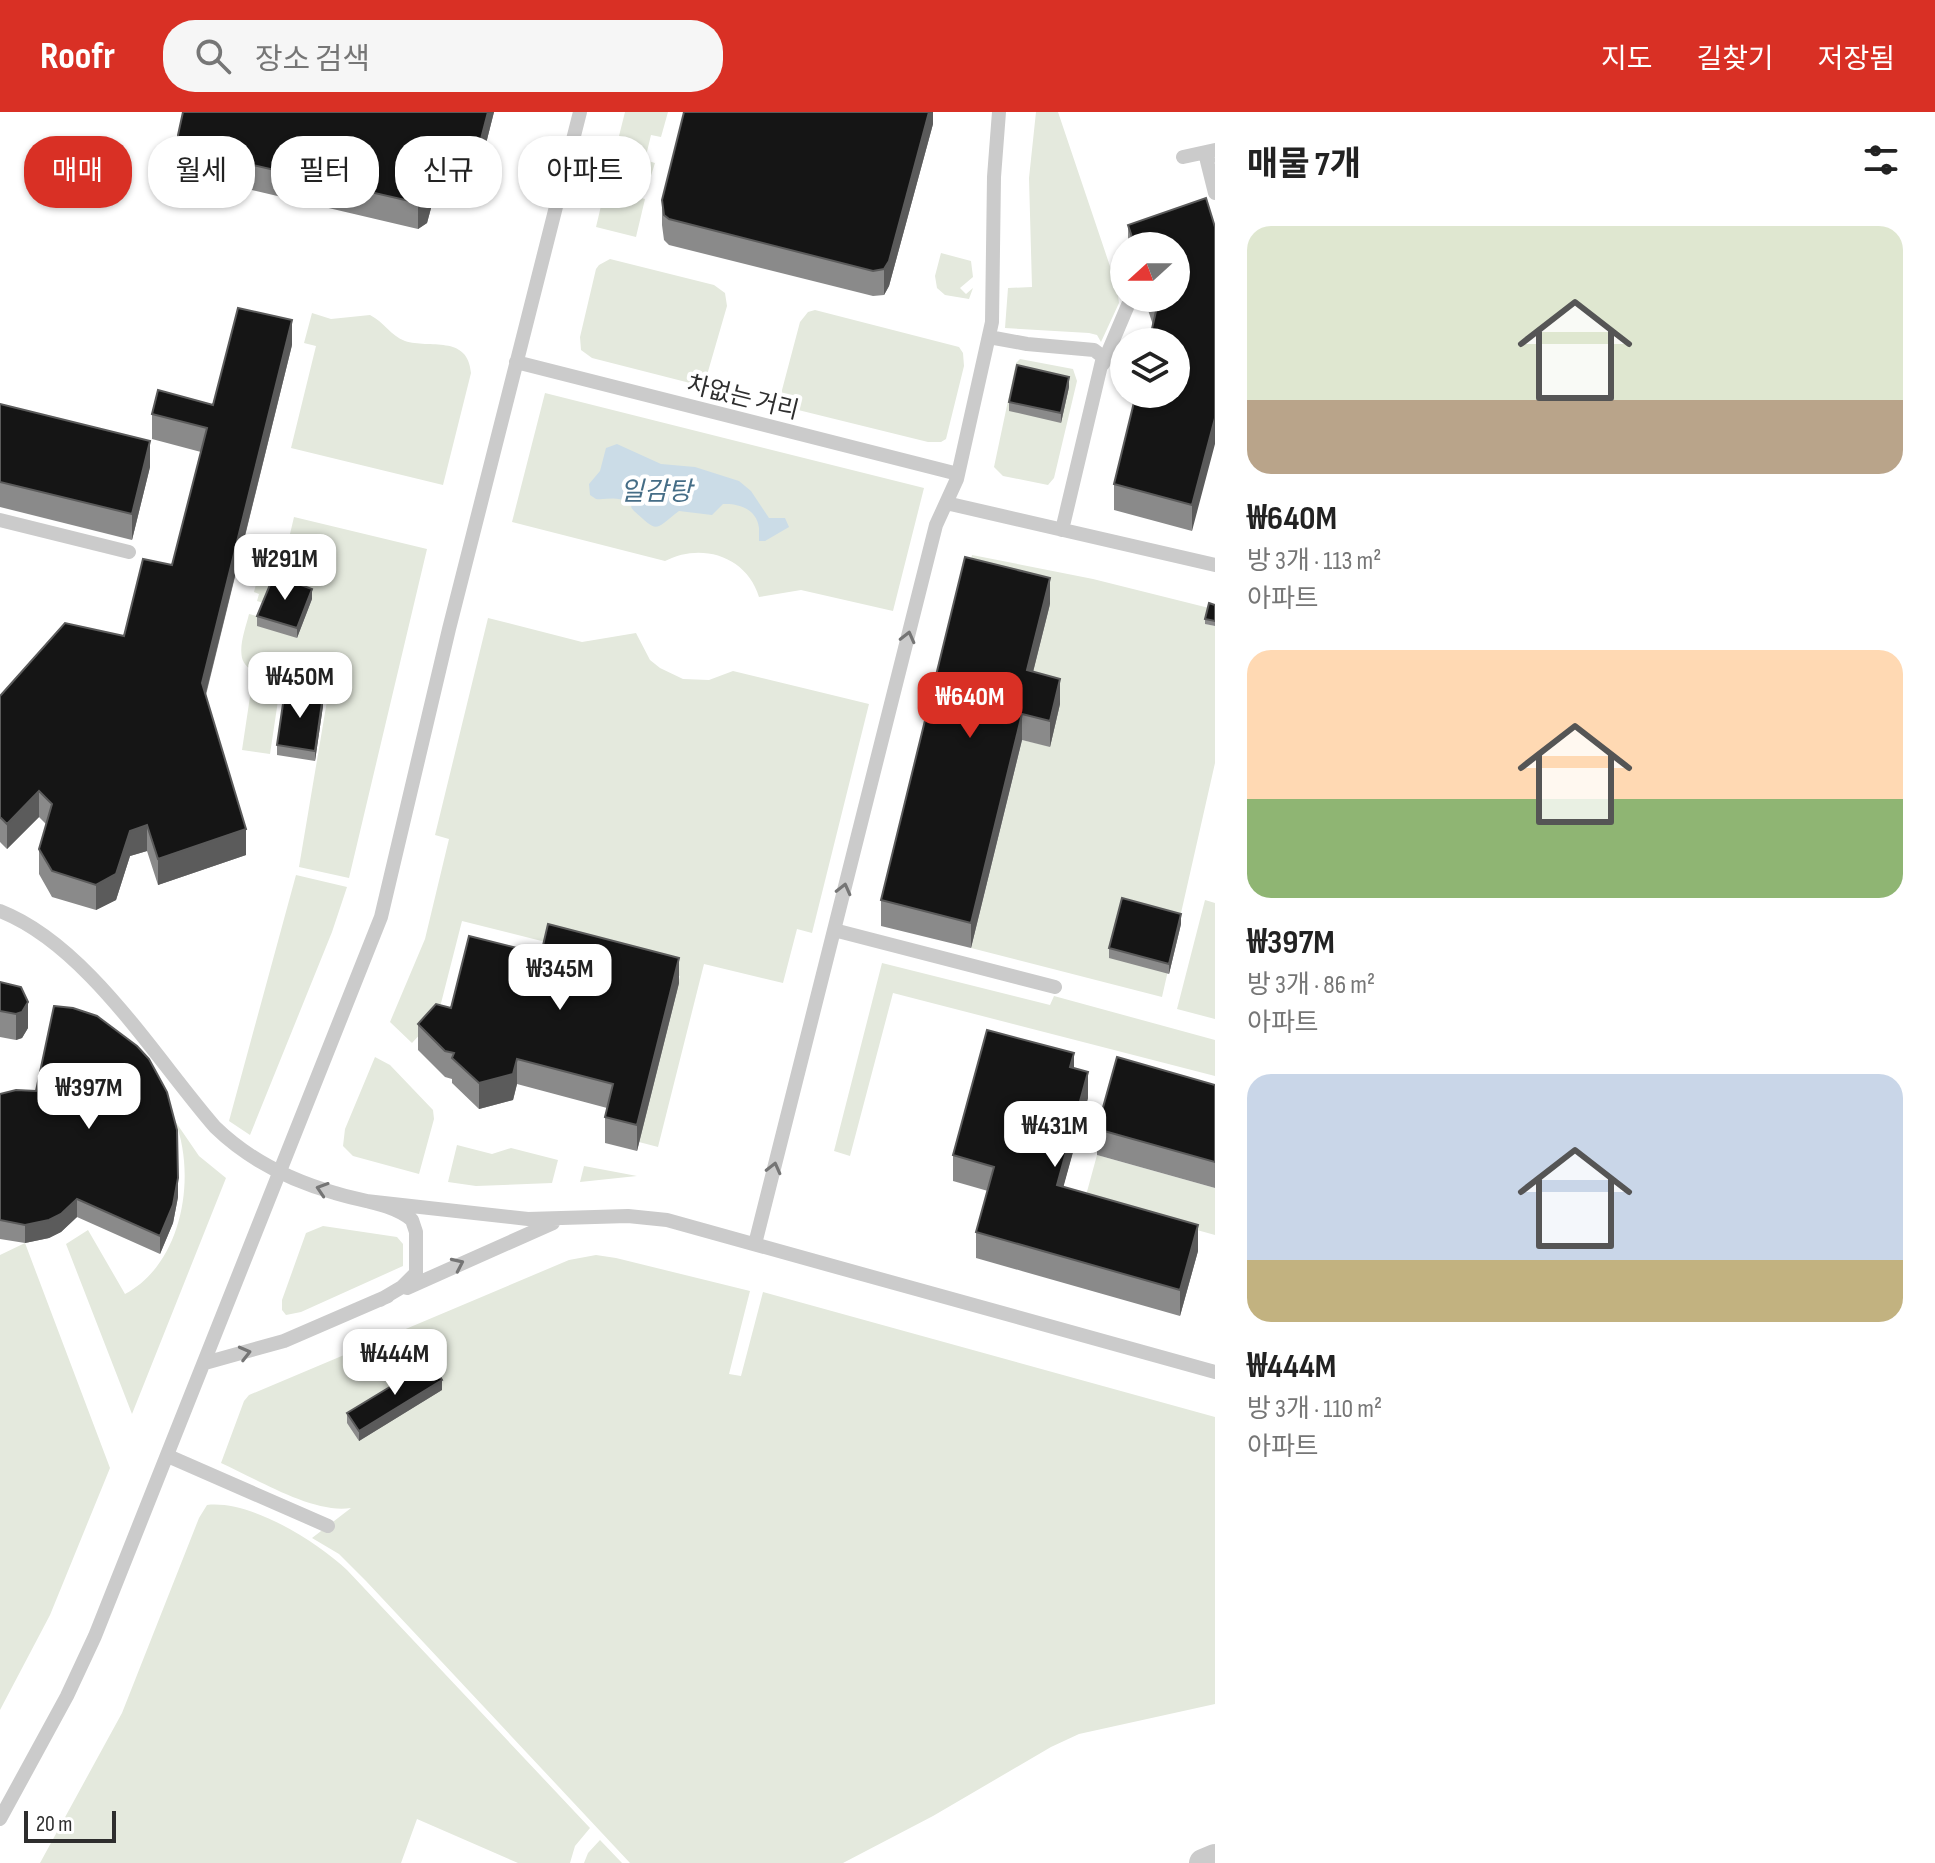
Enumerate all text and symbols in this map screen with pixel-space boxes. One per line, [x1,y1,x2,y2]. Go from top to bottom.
search box [163,20,723,92]
text: Roofr [40,34,115,79]
icon: search [191,34,235,78]
text: 장소 검색 [255,42,370,78]
text: 지도 [1601,43,1652,76]
text: 길찾기 [1696,43,1774,76]
text: 저장됨 [1818,43,1895,76]
chip: 매매 [24,136,132,208]
chip: 월세 [148,136,255,208]
chip: 필터 [271,136,379,208]
chip: 신규 [395,136,502,208]
chip: 아파트 [518,136,651,208]
icon: filters [1859,138,1903,182]
text: 매물 7개 [1247,144,1361,185]
north arrow [1110,232,1190,312]
map controls [1110,232,1190,408]
icon: home [1503,278,1647,422]
button: layers [1110,328,1190,408]
street label: 차없는 거리 [684,370,802,425]
water label: 일감탕 [620,477,695,508]
text: ₩640M [1247,498,1337,539]
pin: ₩291M [229,534,341,602]
text: ₩291M [252,544,318,575]
text: 방 3개 · 113 m² [1247,546,1381,577]
text: 아파트 [1247,584,1319,615]
one-way arrow [898,630,915,644]
pin: ₩450M [244,652,356,720]
text: ₩450M [266,662,334,693]
pin: ₩640M [914,672,1026,740]
text: ₩640M [936,682,1004,713]
icon: home [1503,702,1647,846]
one-way arrow [835,882,852,896]
text: ₩397M [1247,922,1335,963]
pin: ₩345M [504,944,616,1012]
text: ₩345M [527,954,594,985]
text: 방 3개 · 86 m² [1247,970,1375,1001]
text: 아파트 [1247,1008,1319,1039]
pin: ₩397M [33,1063,145,1131]
text: ₩397M [55,1073,123,1104]
pin: ₩431M [999,1101,1111,1169]
text: ₩431M [1022,1111,1088,1142]
icon: home [1503,1126,1647,1270]
one-way arrow [765,1162,782,1176]
one-way arrow [316,1182,330,1198]
one-way arrow [449,1258,464,1274]
pin: ₩444M [339,1329,451,1397]
text: ₩444M [361,1339,429,1370]
one-way arrow [237,1346,251,1363]
text: ₩444M [1247,1346,1336,1387]
text: 방 3개 · 110 m² [1247,1394,1382,1425]
text: 아파트 [1247,1432,1319,1463]
scale bar [24,1807,116,1843]
text: 20 m [36,1811,73,1838]

